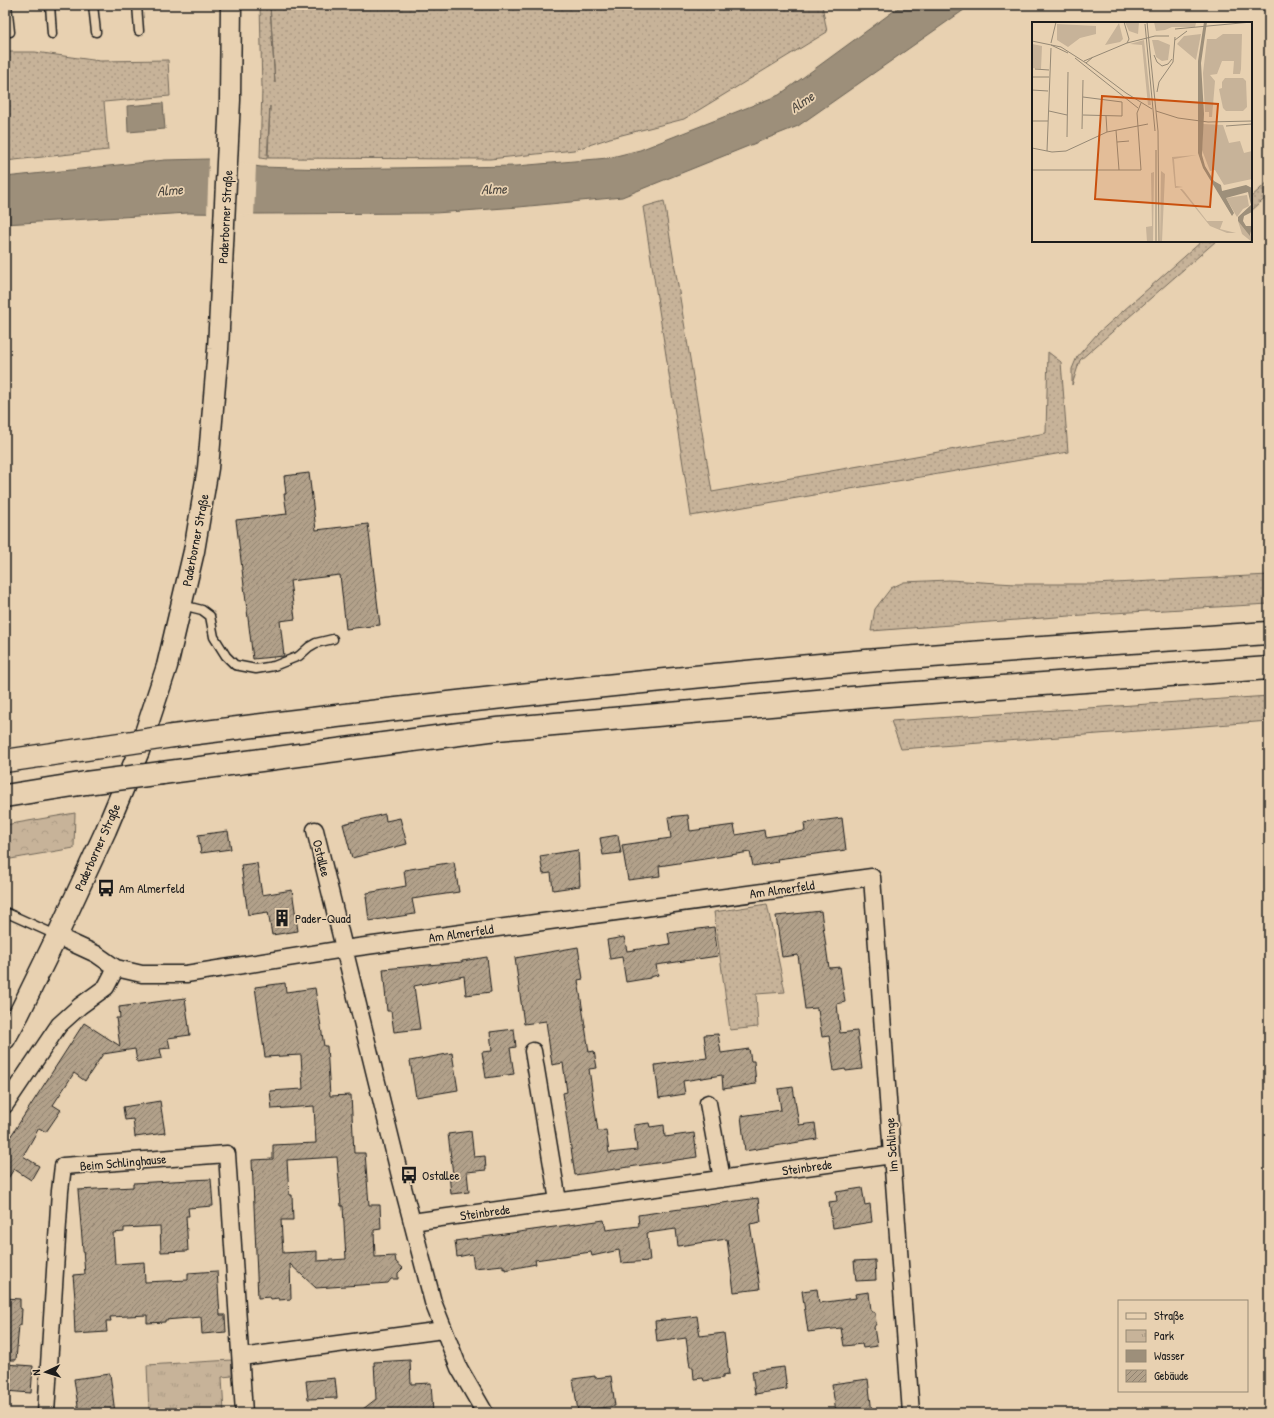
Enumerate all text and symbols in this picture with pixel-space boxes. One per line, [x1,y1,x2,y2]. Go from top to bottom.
inset map [1032,22,1252,242]
water label: Alme [786,86,819,117]
street label: Paderborner Straße [214,170,236,264]
water label: Alme [157,179,185,200]
water label: Alme [481,179,508,198]
street label: Paderborner Straße [177,492,213,588]
street label: Paderborner Straße [70,800,124,894]
street label: Ostallee [309,838,335,878]
street label: Am Almerfeld [748,876,816,902]
bus stop icon: Am Almerfeld [96,878,116,898]
place label: Am Almerfeld [119,879,184,897]
building icon: Pader-Quad [272,908,292,928]
place label: Pader-Quad [295,909,351,927]
street label: Am Almerfeld [427,920,495,946]
street label: Im Schlinge [880,1117,902,1173]
street label: Beim Schlinghause [79,1149,167,1175]
street label: Steinbrede [781,1155,833,1179]
bus stop icon: Ostallee [399,1165,419,1185]
place label: Ostallee [422,1166,460,1184]
street label: Steinbrede [459,1200,511,1224]
legend [1118,1300,1248,1392]
text: Straße [1154,1307,1184,1324]
text: Park [1154,1327,1174,1344]
text: Wasser [1154,1347,1185,1364]
north arrow [26,1352,66,1392]
text: Gebäude [1154,1367,1189,1384]
text: N [29,1369,43,1376]

